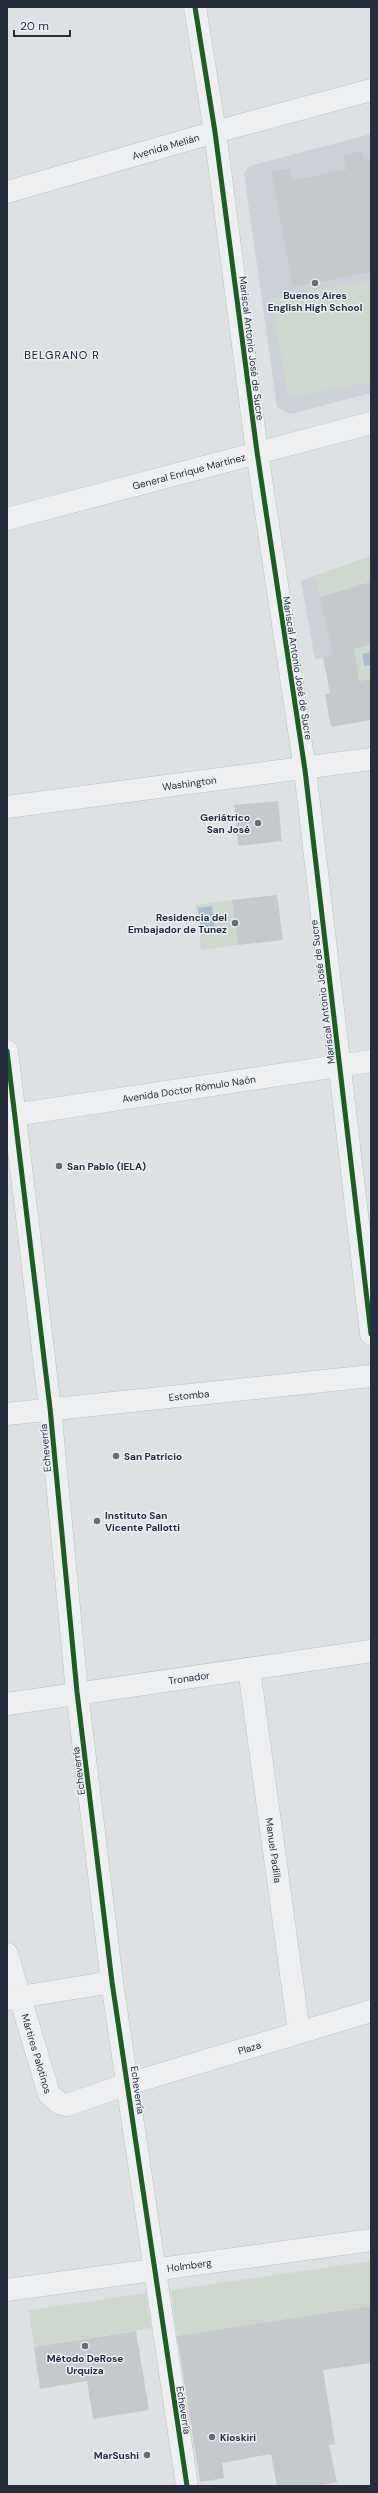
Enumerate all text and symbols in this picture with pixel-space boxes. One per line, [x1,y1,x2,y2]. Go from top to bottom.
scale bar [14,12,70,38]
text: 20 m [20,18,49,34]
street label: Avenida Melián [131,131,201,163]
street label: Mariscal Antonio José de Sucre [236,275,267,421]
marker: Buenos Aires English High School [310,278,320,288]
place label: Buenos Aires English High School [268,289,363,314]
district label: BELGRANO R [24,348,100,362]
street label: General Enrique Martínez [131,450,247,493]
street label: Mariscal Antonio José de Sucre [280,595,315,741]
street label: Washington [162,773,218,793]
place label: Geriátrico San José [200,811,250,836]
marker: Geriátrico San José [253,818,263,828]
place label: Residencia del Embajador de Tunez [128,911,227,936]
marker: Residencia del Embajador de Tunez [230,918,240,928]
street label: Mariscal Antonio José de Sucre [307,919,338,1065]
street label: Avenida Doctor Rómulo Naón [121,1072,257,1106]
place label: San Pablo (IELA) [67,1160,146,1173]
marker: San Pablo (IELA) [54,1161,64,1171]
street label: Estomba [168,1387,210,1404]
street label: Echeverría [37,1423,54,1473]
place label: San Patricio [124,1450,182,1463]
marker: San Patricio [111,1451,121,1461]
place label: Instituto San Vicente Pallotti [105,1509,180,1534]
marker: Instituto San Vicente Pallotti [92,1516,102,1526]
street label: Tronador [168,1669,211,1687]
street label: Echeverría [69,1746,88,1796]
street label: Manuel Padilla [263,1817,284,1884]
street label: Mártires Palotinos [18,2012,55,2095]
street label: Plaza [236,2038,263,2058]
street label: Echeverría [128,2065,147,2115]
street label: Holmberg [166,2256,213,2275]
marker: Método DeRose Urquiza [80,2341,90,2351]
place label: Método DeRose Urquiza [47,2352,123,2377]
street label: Echeverría [173,2385,194,2435]
place label: Kioskiri [220,2431,256,2444]
marker: Kioskiri [207,2432,217,2442]
place label: MarSushi [94,2449,139,2462]
marker: MarSushi [142,2450,152,2460]

